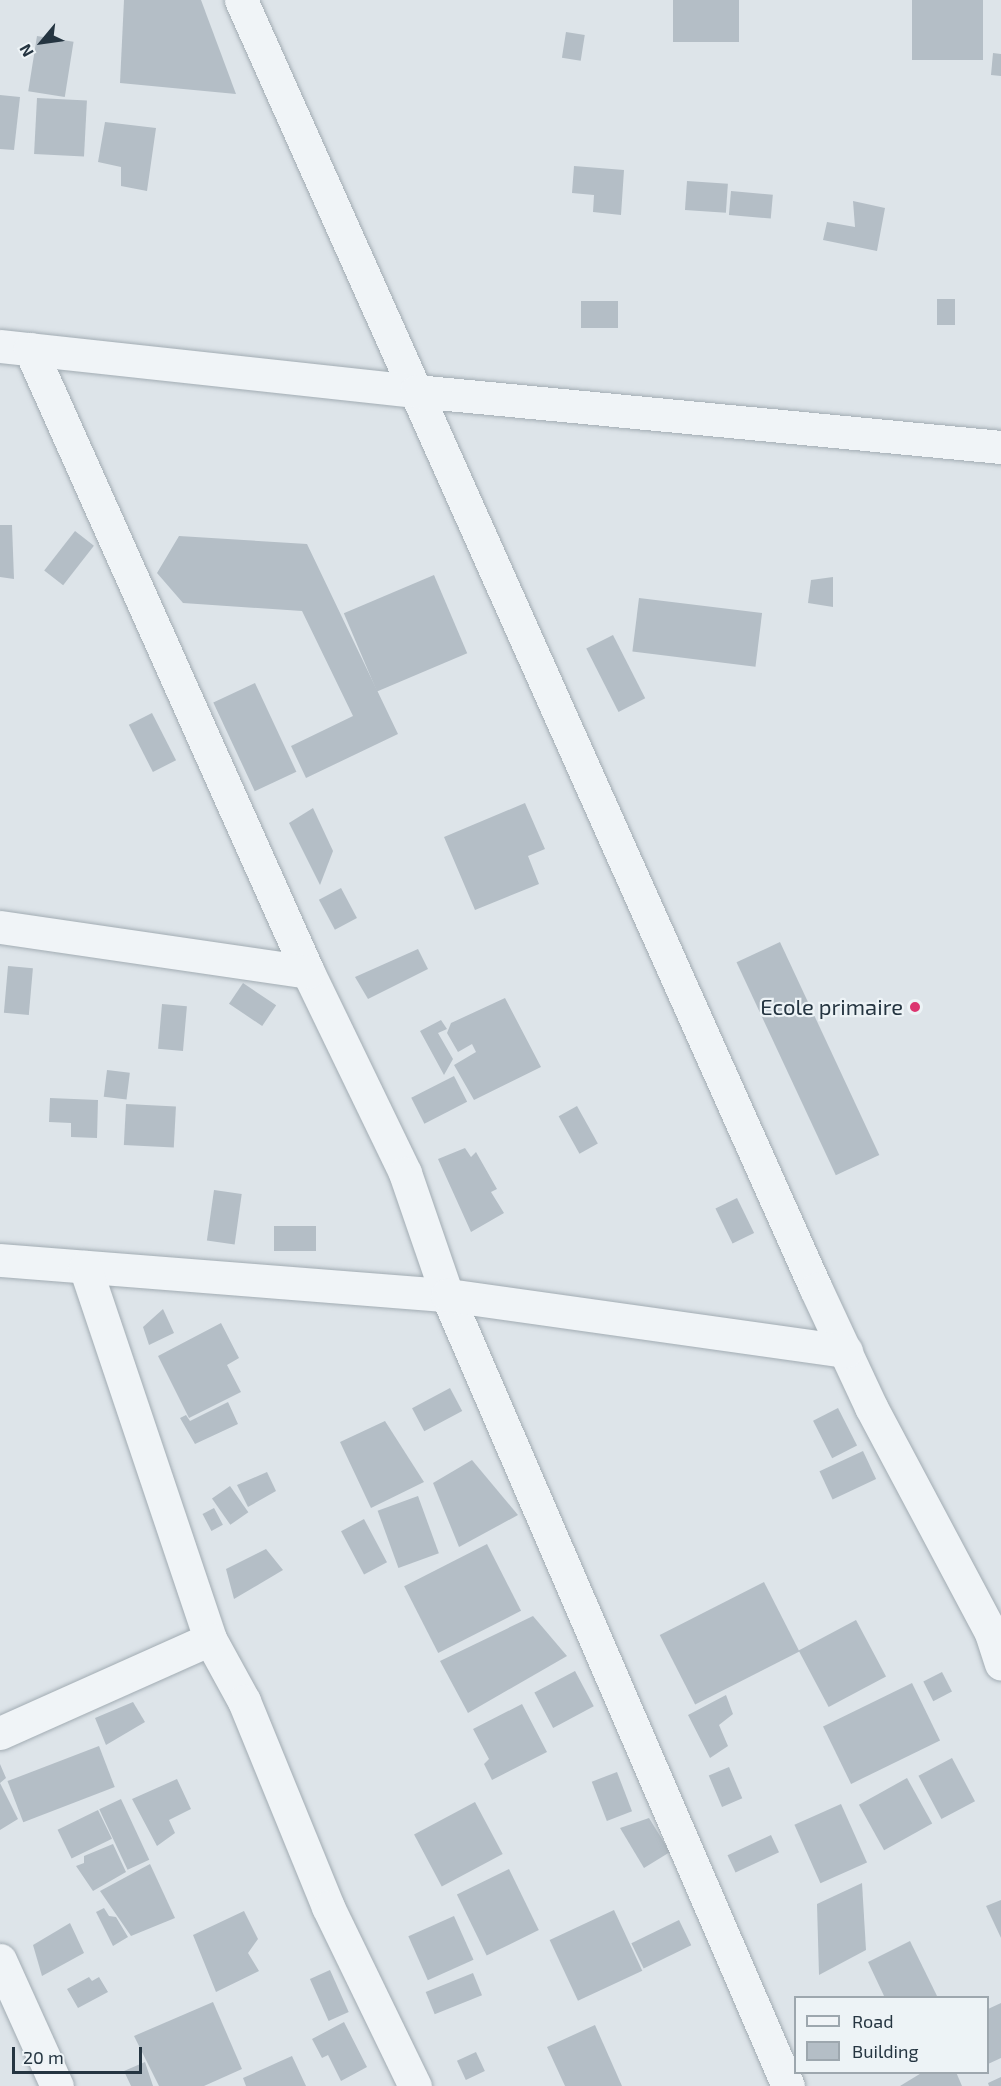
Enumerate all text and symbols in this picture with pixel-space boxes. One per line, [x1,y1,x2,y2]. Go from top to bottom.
north arrow [12,12,72,72]
text: N [15,41,37,61]
place label: Ecole primaire [760,994,903,1020]
marker: Ecole primaire [908,1000,922,1014]
legend [794,1996,989,2074]
text: Road [852,2010,893,2032]
scale bar [15,2035,146,2073]
text: Building [852,2040,919,2062]
text: 20 m [23,2046,64,2068]

